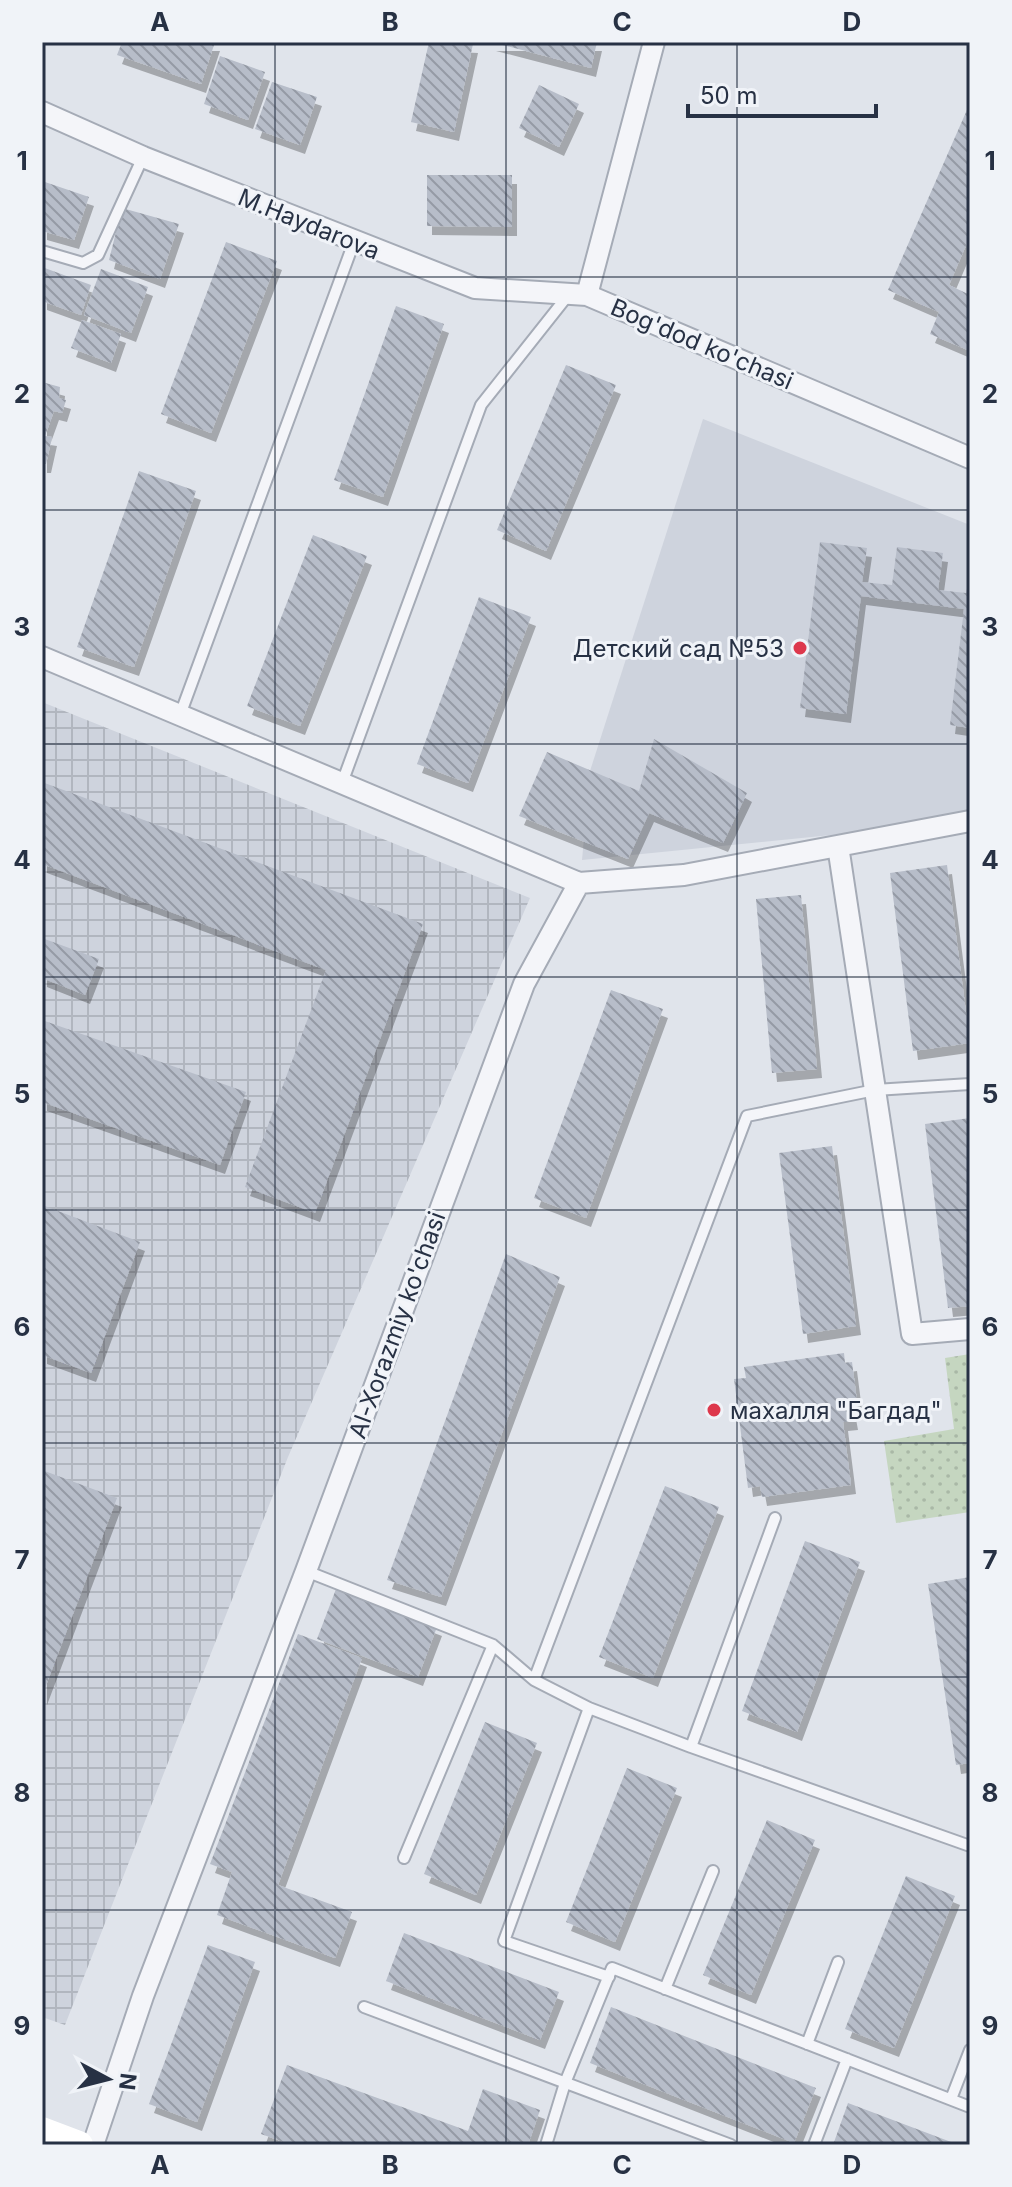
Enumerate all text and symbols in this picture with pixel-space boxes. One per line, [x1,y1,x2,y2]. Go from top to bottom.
text: A [150,6,170,37]
text: B [381,6,399,37]
text: C [612,6,632,37]
text: D [843,6,861,37]
scale bar [688,68,876,118]
text: 50 m [700,81,758,110]
text: 1 [16,145,28,176]
text: 1 [984,145,996,176]
street label: M.Haydarova [234,182,384,266]
street label: Bog'dod ko'chasi [606,292,798,396]
text: 2 [14,378,30,409]
text: 2 [982,378,998,409]
text: 3 [14,611,30,642]
text: 3 [982,611,998,642]
place label: Детский сад №53 [573,634,784,663]
marker: Детский сад №53 [791,639,809,657]
text: 4 [13,844,31,875]
text: 4 [981,844,999,875]
text: 5 [14,1078,30,1109]
text: 5 [982,1078,998,1109]
street label: Al-Xorazmiy ko'chasi [343,1208,451,1442]
text: 6 [14,1311,30,1342]
text: 6 [982,1311,998,1342]
place label: махалля "Багдад" [730,1396,942,1425]
marker: махалля "Багдад" [705,1401,723,1419]
text: 7 [14,1544,30,1575]
text: 7 [982,1544,998,1575]
text: 8 [14,1777,30,1808]
text: 8 [982,1777,998,1808]
text: 9 [14,2010,30,2041]
text: 9 [982,2010,998,2041]
north arrow [68,2039,148,2119]
text: N [114,2072,142,2091]
text: A [150,2149,170,2180]
text: B [381,2149,399,2180]
text: C [612,2149,632,2180]
text: D [843,2149,861,2180]

